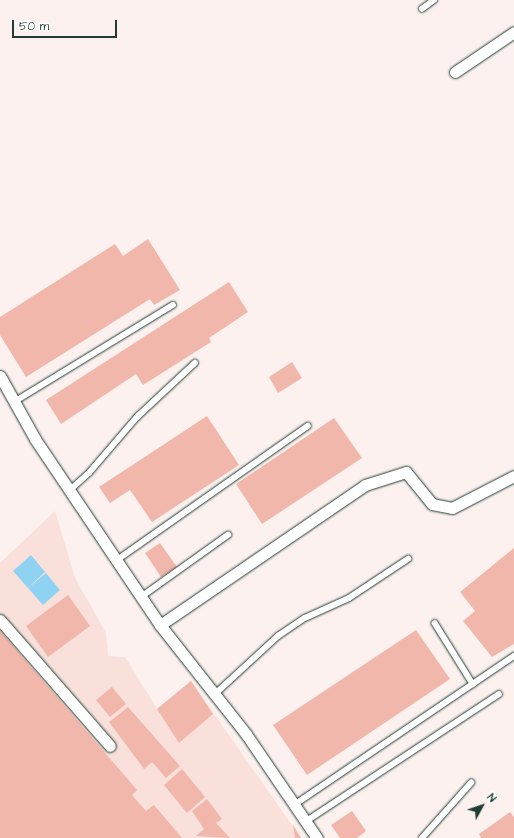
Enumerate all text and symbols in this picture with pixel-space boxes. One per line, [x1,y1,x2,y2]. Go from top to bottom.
scale bar [14,12,119,38]
text: 50 m [19,18,49,35]
north arrow [462,786,502,826]
text: N [484,790,500,805]

